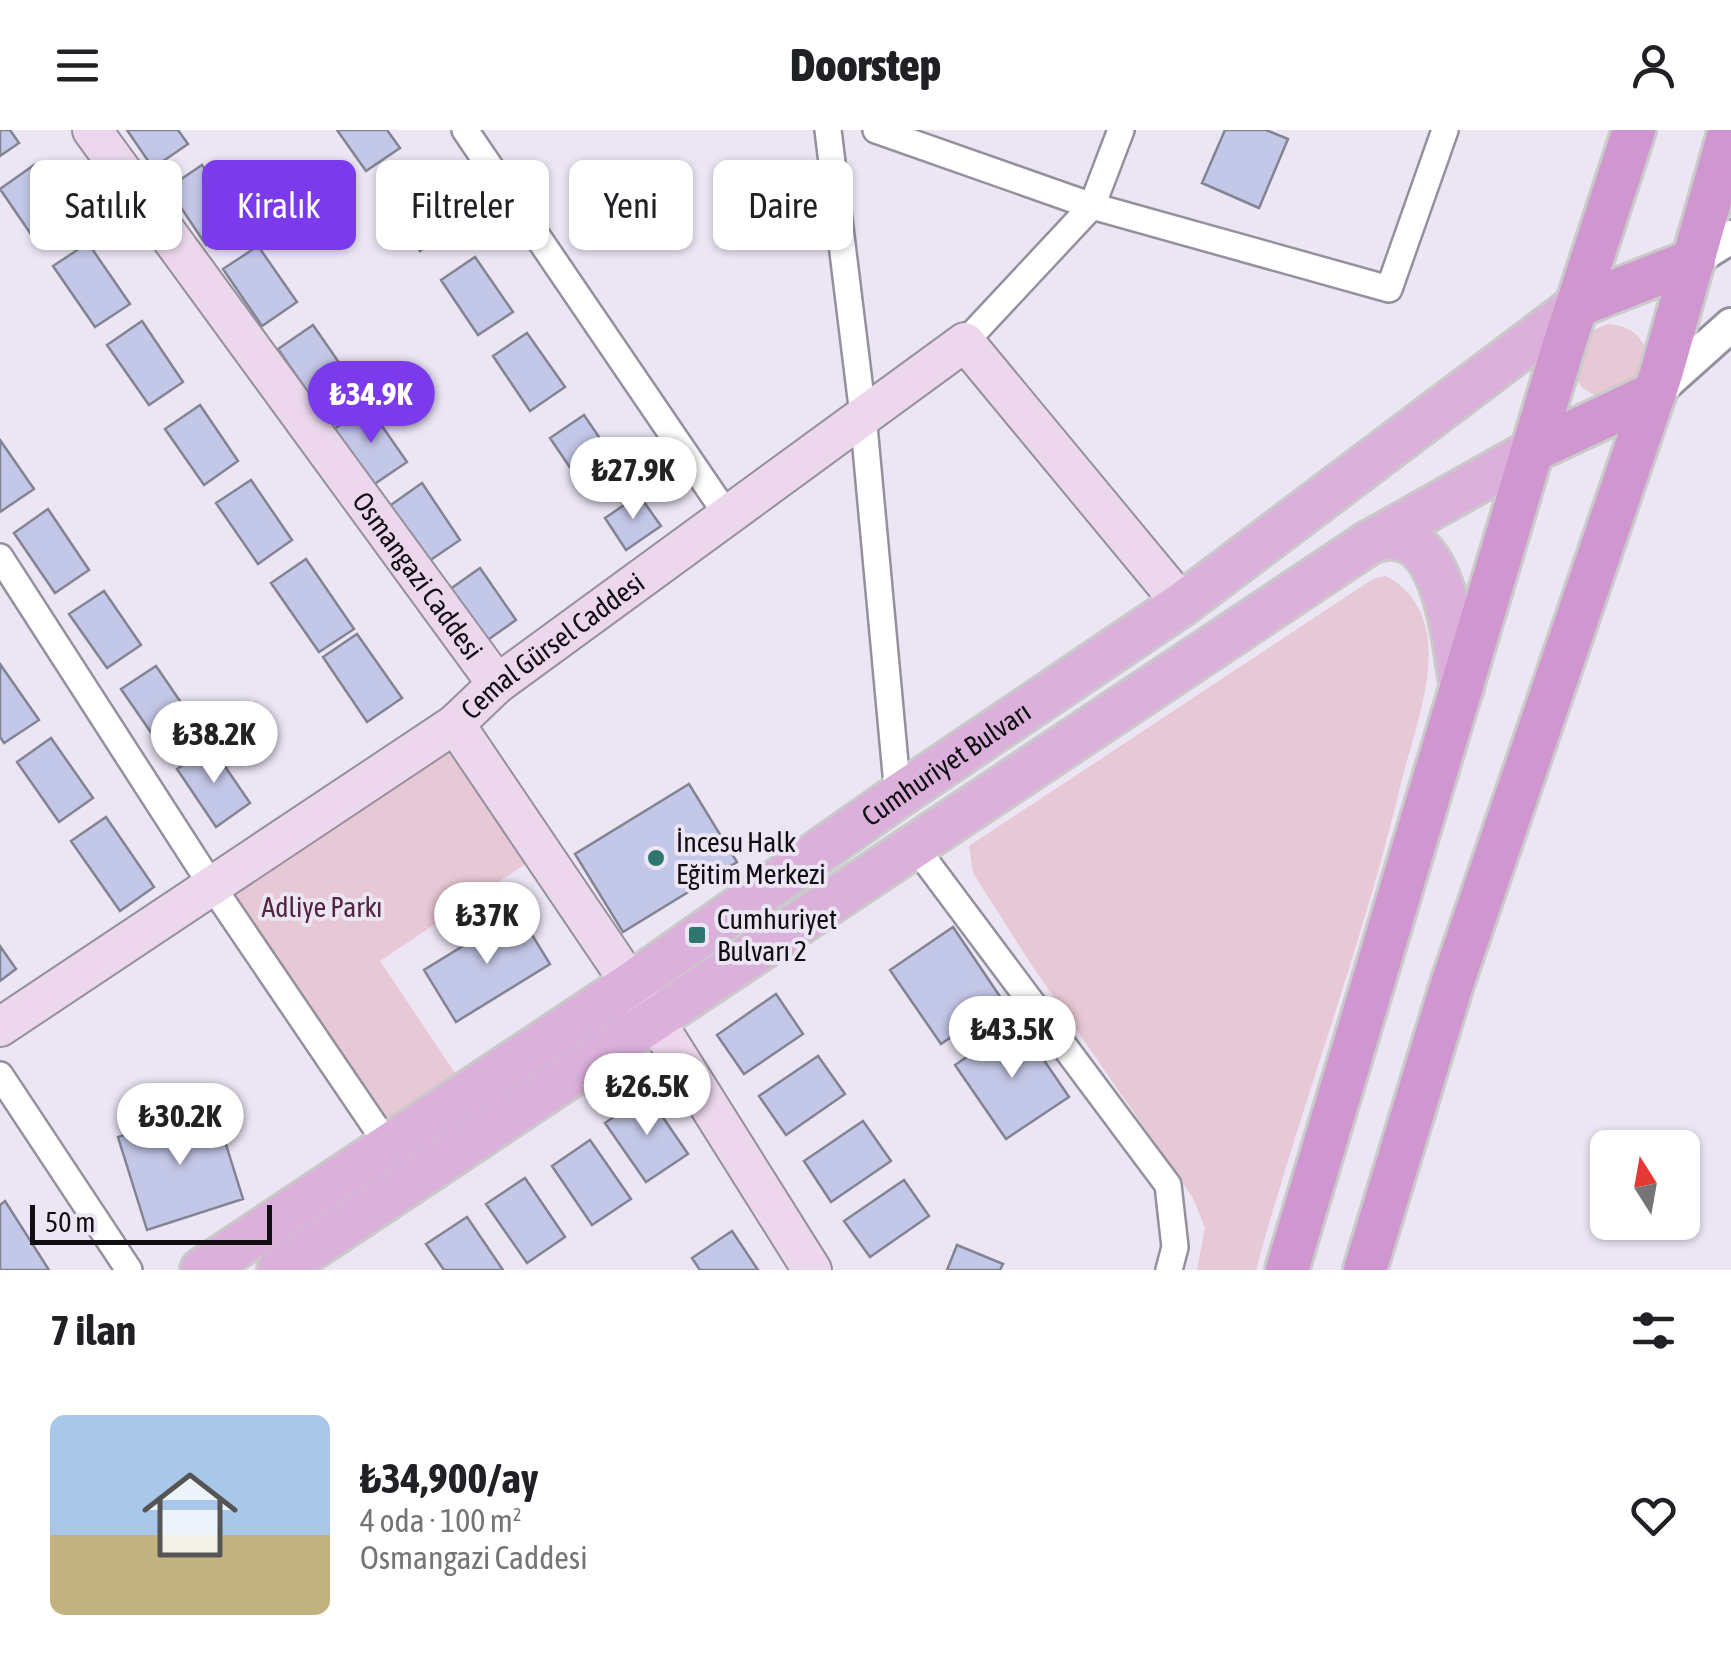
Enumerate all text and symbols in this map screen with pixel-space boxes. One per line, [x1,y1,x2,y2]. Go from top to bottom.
icon: menu [50,38,105,93]
icon: person [1626,38,1681,93]
text: Doorstep [790,39,941,91]
chip: Satılık [30,160,182,250]
chip: Kiralık [202,160,356,250]
chip: Filtreler [376,160,549,250]
chip: Yeni [569,160,693,250]
chip: Daire [713,160,853,250]
pin: ₺34.9K [290,361,452,446]
text: ₺34.9K [330,375,412,412]
pin: ₺27.9K [552,437,714,522]
text: ₺27.9K [592,451,674,488]
street label: Osmangazi Caddesi [346,486,489,665]
street label: Cemal Gürsel Caddesi [455,566,650,726]
street label: Cumhuriyet Bulvarı [856,695,1037,832]
pin: ₺38.2K [133,701,295,786]
text: ₺38.2K [173,715,255,752]
place label: İncesu Halk Eğitim Merkezi [676,826,826,890]
marker: İncesu Halk Eğitim Merkezi [645,847,667,869]
pin: ₺37K [428,882,546,967]
park label: Adliye Parkı [261,891,383,923]
text: ₺37K [456,896,518,933]
place label: Cumhuriyet Bulvarı 2 [717,903,837,967]
marker: Cumhuriyet Bulvarı 2 [686,924,708,946]
pin: ₺43.5K [931,996,1093,1081]
text: ₺43.5K [971,1010,1053,1047]
pin: ₺26.5K [566,1053,728,1138]
text: ₺26.5K [606,1067,688,1104]
pin: ₺30.2K [99,1083,261,1168]
text: ₺30.2K [139,1097,221,1134]
north arrow [1590,1130,1700,1240]
map controls [1590,1130,1700,1240]
scale bar [30,1200,272,1244]
text: 50 m [45,1206,95,1238]
icon: filters [1626,1303,1681,1358]
text: 7 ilan [50,1306,136,1354]
text: ₺34,900/ay [360,1454,538,1502]
icon: home [130,1455,250,1575]
icon: heart [1626,1488,1681,1543]
text: 4 oda · 100 m² [360,1502,522,1539]
text: Osmangazi Caddesi [360,1539,588,1576]

